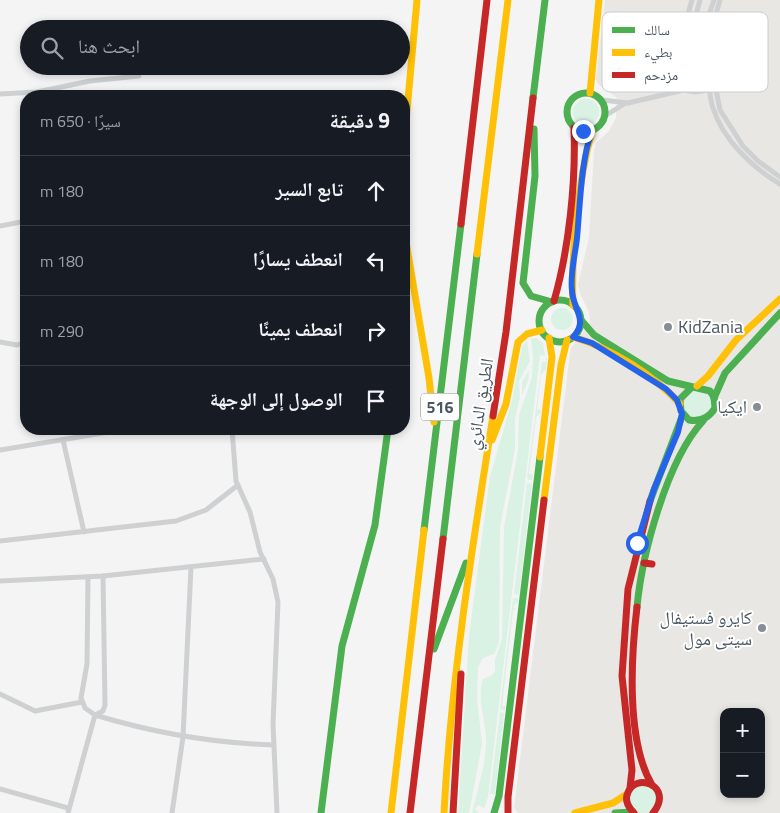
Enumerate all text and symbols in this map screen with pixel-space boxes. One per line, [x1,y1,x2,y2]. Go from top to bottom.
legend [602,12,768,92]
text: سالك [644,19,670,40]
search box [20,20,410,75]
text: ابحث هنا [78,31,140,60]
icon: search [38,34,66,62]
text: بطيء [644,41,673,64]
text: مزدحم [644,64,678,85]
text: 9 دقيقة [330,104,390,136]
text: سيرًا · 650 m [40,109,121,133]
route end [572,120,595,143]
text: تابع السير [275,174,343,203]
icon: ahead [362,177,390,205]
text: 180 m [40,179,84,203]
text: انعطف يسارًا [253,244,343,273]
icon: left [362,247,390,275]
text: 180 m [40,249,84,273]
place label: KidZania [678,313,743,340]
text: انعطف يمينًا [258,314,343,343]
icon: right [362,317,390,345]
text: 290 m [40,319,84,343]
marker: KidZania [662,321,674,333]
street label: الطريق الدائري [459,356,502,452]
text: الوصول إلى الوجهة [210,384,343,413]
icon: arrive [362,387,390,415]
place label: ايكيا [717,393,747,420]
road number: 516 [421,394,459,421]
marker: ايكيا [751,401,763,413]
route start [626,532,649,555]
place label: كايرو فستيفال سيتى مول [659,604,753,652]
marker: كايرو فستيفال سيتى مول [756,622,768,634]
map controls [720,708,765,798]
button: + [720,708,765,753]
button: − [720,753,765,798]

